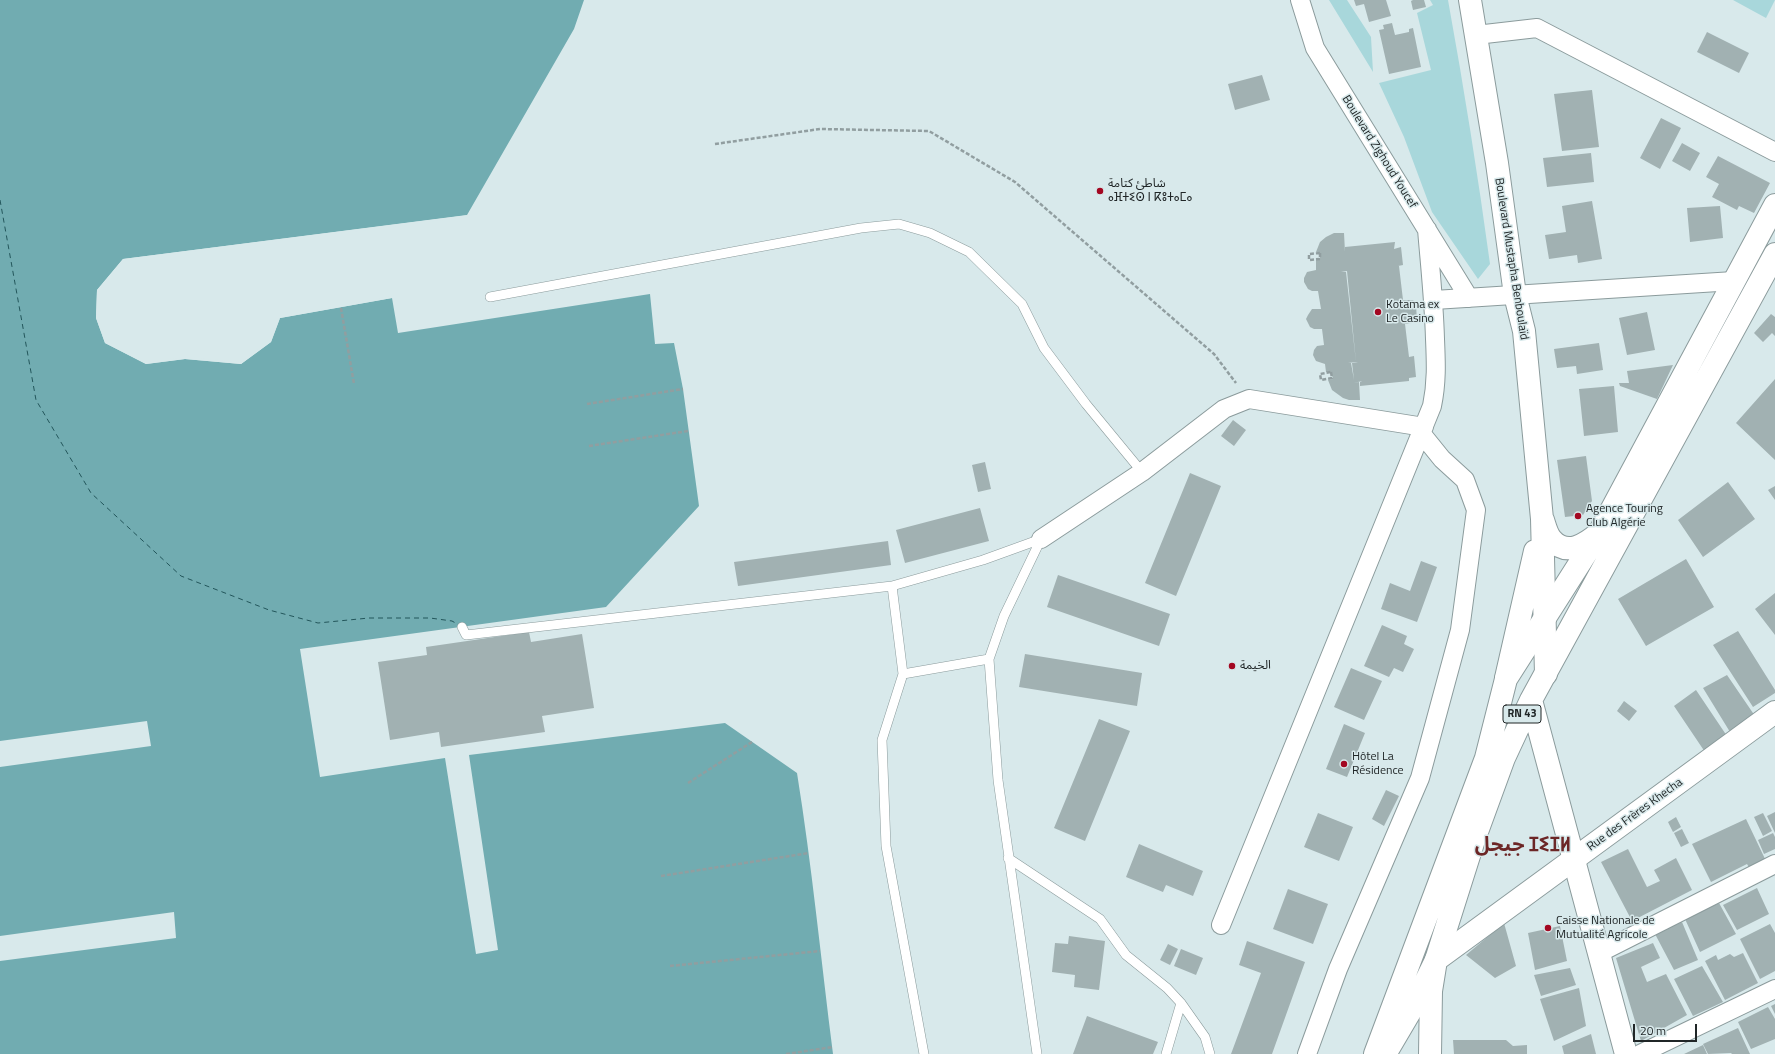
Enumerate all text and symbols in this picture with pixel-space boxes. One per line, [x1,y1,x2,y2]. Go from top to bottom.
street label: Boulevard Zighoud Youcef [1338,93,1420,211]
place label: شاطئ كتامة ⴰⴼⵜⵉⵙ ⵏ ⴽⵓⵜⴰⵎⴰ [1108,177,1192,205]
street label: Boulevard Mustapha Benboulaïd [1491,177,1531,341]
marker: شاطئ كتامة ⴰⴼⵜⵉⵙ ⵏ ⴽⵓⵜⴰⵎⴰ [1095,186,1105,196]
place label: Kotama ex Le Casino [1386,298,1439,326]
marker: Kotama ex Le Casino [1373,307,1383,317]
place label: Agence Touring Club Algérie [1586,502,1663,530]
marker: Agence Touring Club Algérie [1573,511,1583,521]
place label: الخيمة [1240,659,1271,673]
marker: الخيمة [1227,661,1237,671]
road number: RN 43 [1503,705,1541,723]
place label: Hôtel La Résidence [1352,750,1404,778]
marker: Hôtel La Résidence [1339,759,1349,769]
street label: Rue des Frères Khecha [1584,776,1686,854]
district label: جيجل ⵊⵉⵊⵍ [1475,834,1571,858]
place label: Caisse Nationale de Mutualité Agricole [1556,914,1655,942]
marker: Caisse Nationale de Mutualité Agricole [1543,923,1553,933]
scale bar [1635,1016,1699,1042]
text: 20 m [1640,1021,1666,1040]

